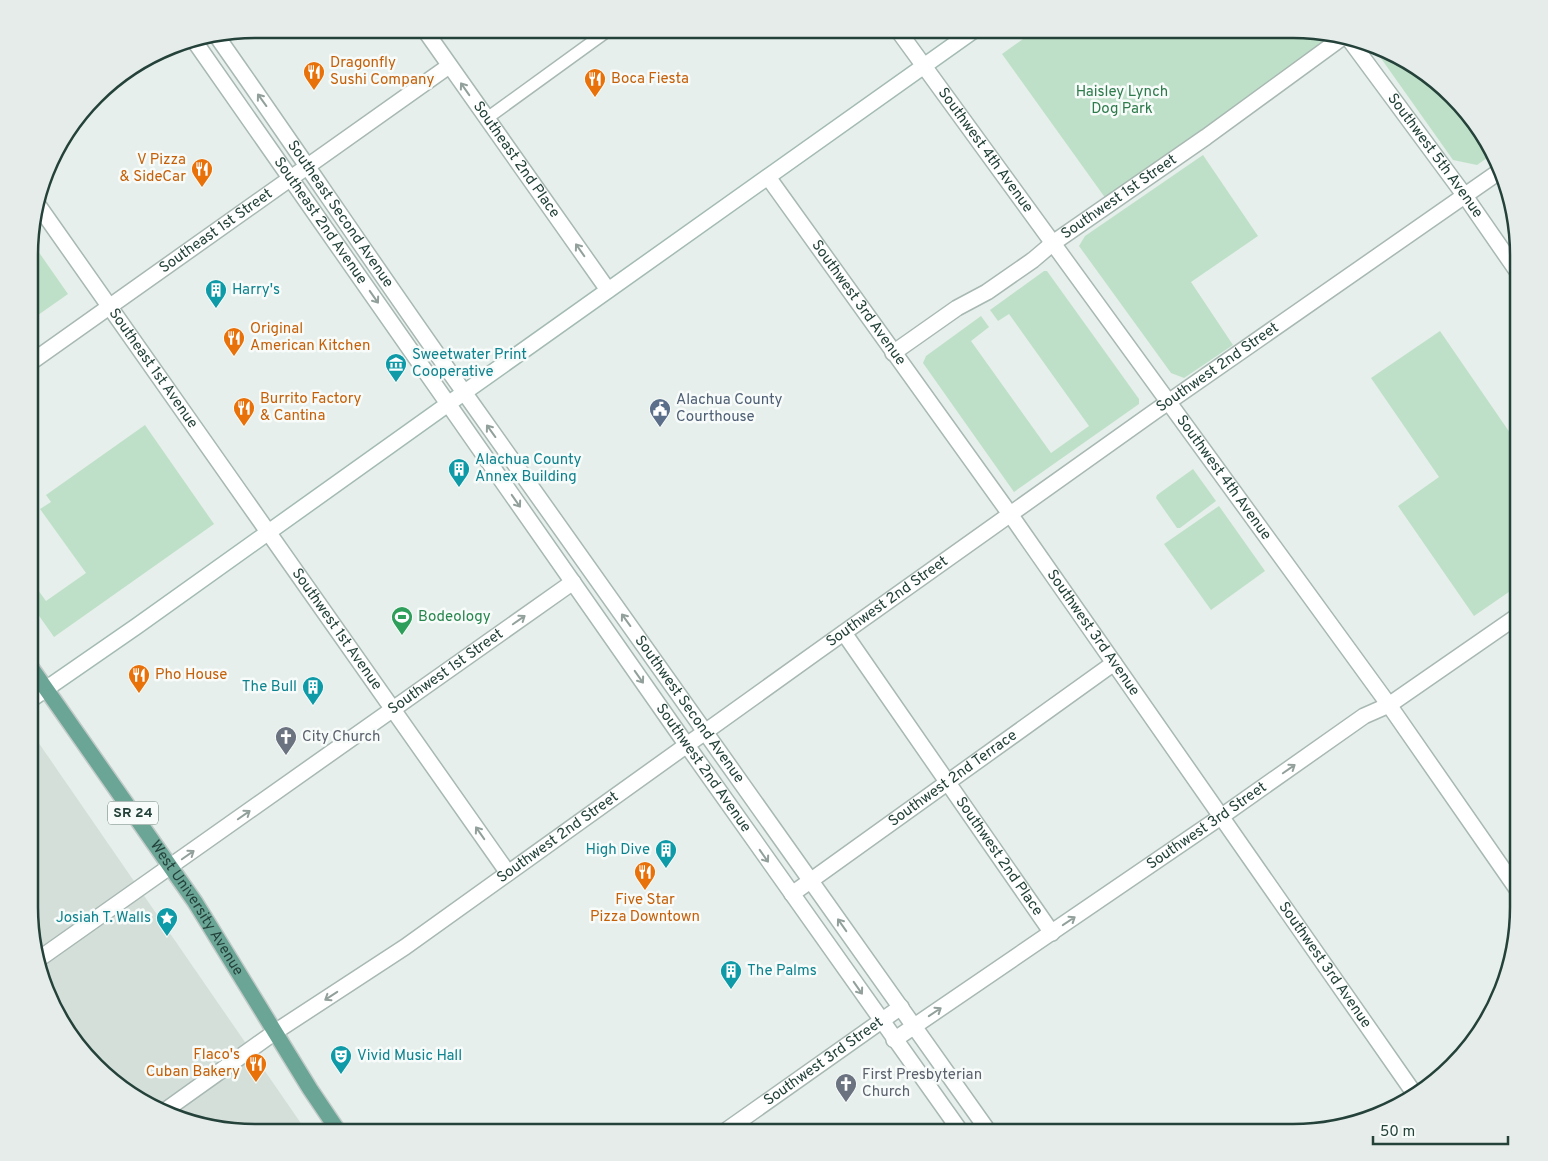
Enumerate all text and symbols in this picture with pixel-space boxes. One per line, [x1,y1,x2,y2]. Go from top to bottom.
place label: Dragonfly Sushi Company [330,54,434,90]
restaurant icon: Dragonfly Sushi Company [302,60,326,91]
restaurant icon: Boca Fiesta [583,67,607,98]
place label: Boca Fiesta [611,70,689,89]
one-way arrow [460,83,470,97]
park label: Haisley Lynch Dog Park [1076,83,1168,119]
street label: Southwest 4th Avenue [933,84,1037,217]
street label: Southwest 5th Avenue [1383,90,1487,222]
one-way arrow [257,93,267,107]
street label: Southeast 2nd Place [468,98,564,222]
street label: Southeast Second Avenue [283,137,397,292]
street label: Southwest 1st Street [1058,150,1181,244]
place label: V Pizza & SideCar [120,151,186,187]
street label: Southeast 2nd Avenue [269,154,371,288]
restaurant icon: V Pizza & SideCar [190,157,214,188]
street label: Southeast 1st Street [156,185,276,278]
street label: Southwest 3rd Avenue [807,236,910,369]
one-way arrow [575,243,585,257]
building icon: Harry's [204,278,228,309]
place label: Harry's [232,281,280,300]
one-way arrow [369,290,379,304]
street label: Southeast 1st Avenue [104,305,202,432]
street label: Southwest 2nd Street [1153,318,1283,417]
place label: Original American Kitchen [250,320,370,356]
restaurant icon: Original American Kitchen [222,326,246,357]
place label: Sweetwater Print Cooperative [412,346,527,382]
museum icon: Sweetwater Print Cooperative [384,352,408,383]
place label: Burrito Factory & Cantina [260,390,362,426]
place label: Alachua County Courthouse [676,391,782,427]
restaurant icon: Burrito Factory & Cantina [232,396,256,427]
public building icon: Alachua County Courthouse [648,397,672,428]
street label: Southwest 4th Avenue [1172,411,1275,544]
one-way arrow [486,424,496,438]
place label: Alachua County Annex Building [475,451,581,487]
building icon: Alachua County Annex Building [447,457,471,488]
one-way arrow [511,494,521,508]
street label: Southwest 2nd Street [823,552,952,652]
street label: Southwest 1st Avenue [287,565,386,694]
street label: Southwest 3rd Avenue [1042,566,1144,700]
sports icon: Bodeology [390,605,414,636]
place label: Bodeology [418,608,491,627]
one-way arrow [621,613,631,627]
one-way arrow [512,615,526,625]
street label: Southwest 1st Street [385,625,507,719]
street label: Southwest Second Avenue [630,632,748,787]
restaurant icon: Pho House [127,663,151,694]
place label: Pho House [155,666,227,685]
one-way arrow [634,670,644,684]
building icon: The Bull [301,675,325,706]
place label: The Bull [242,678,297,697]
street label: Southwest 2nd Avenue [651,700,755,836]
church icon: City Church [274,725,298,756]
street label: Southwest 2nd Terrace [885,726,1021,831]
place label: City Church [302,728,380,747]
one-way arrow [1282,764,1296,774]
street label: Southwest 3rd Street [1143,778,1270,874]
street label: Southwest 2nd Street [493,788,622,887]
street label: Southwest 2nd Place [951,793,1047,920]
road number: SR 24 [108,801,158,824]
one-way arrow [237,810,251,820]
one-way arrow [475,826,485,840]
street label: West University Avenue [145,837,248,979]
building icon: High Dive [654,838,678,869]
place label: High Dive [586,841,650,860]
one-way arrow [759,849,769,863]
one-way arrow [181,850,195,860]
restaurant icon: Five Star Pizza Downtown [633,860,657,891]
place label: Five Star Pizza Downtown [590,891,700,927]
street label: Southwest 3rd Avenue [1274,898,1375,1032]
place icon: Josiah T. Walls [155,906,179,937]
place label: Josiah T. Walls [56,909,151,928]
one-way arrow [1062,916,1076,926]
one-way arrow [837,918,847,932]
building icon: The Palms [719,959,743,990]
place label: The Palms [747,962,817,981]
one-way arrow [853,981,863,995]
one-way arrow [324,991,338,1001]
one-way arrow [928,1007,942,1017]
street label: Southwest 3rd Street [760,1013,887,1110]
theatre icon: Vivid Music Hall [329,1044,353,1075]
place label: Flaco's Cuban Bakery [146,1046,240,1082]
place label: Vivid Music Hall [357,1047,462,1066]
restaurant icon: Flaco's Cuban Bakery [244,1052,268,1083]
place label: First Presbyterian Church [862,1066,982,1102]
church icon: First Presbyterian Church [834,1072,858,1103]
scale bar [1373,1114,1508,1146]
text: 50 m [1380,1123,1415,1142]

